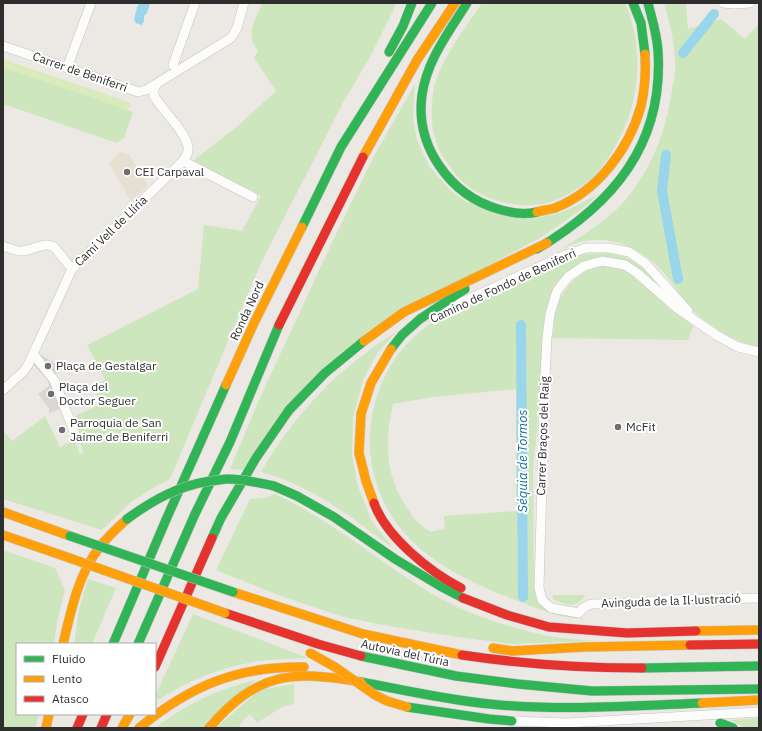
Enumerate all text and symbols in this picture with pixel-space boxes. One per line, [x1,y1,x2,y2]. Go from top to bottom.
street label: Carrer de Beniferri [31,48,130,95]
place label: CEI Carpaval [135,164,204,179]
marker: CEI Carpaval [122,167,132,177]
street label: Camí Vell de Llíria [71,192,151,269]
street label: Camino de Fondo de Beniferri [427,245,578,326]
street label: Ronda Nord [226,279,267,343]
place label: Plaça de Gestalgar [56,358,157,373]
marker: Plaça de Gestalgar [43,361,53,371]
street label: Carrer Braços del Raig [533,375,552,496]
place label: Plaça del Doctor Seguer [59,379,136,408]
marker: Plaça del Doctor Seguer [46,389,56,399]
water label: Séquia de Tormos [514,410,531,512]
place label: Parroquia de San Jaime de Beniferri [70,415,168,444]
place label: McFit [626,419,656,434]
marker: McFit [613,422,623,432]
marker: Parroquia de San Jaime de Beniferri [57,425,67,435]
street label: Avinguda de la Il·lustració [601,591,741,610]
street label: Autovia del Túria [360,636,451,669]
legend [16,643,156,715]
text: Fluido [52,651,86,666]
text: Lento [52,671,82,686]
text: Atasco [52,691,89,706]

